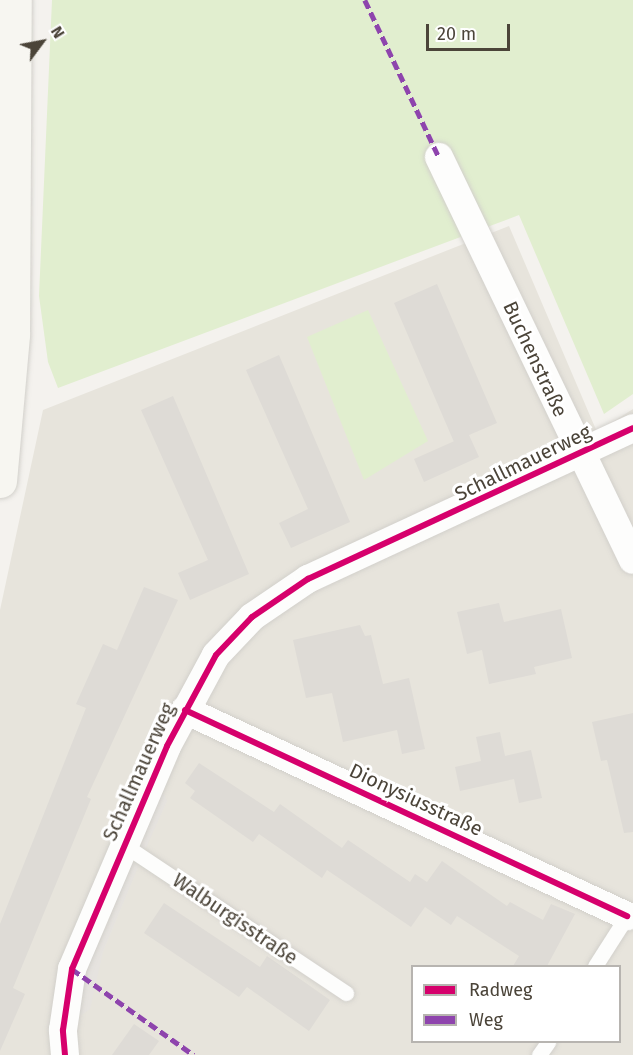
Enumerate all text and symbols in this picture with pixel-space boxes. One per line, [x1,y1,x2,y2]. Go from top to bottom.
north arrow [12,12,72,72]
scale bar [429,12,513,50]
text: N [47,23,69,42]
text: 20 m [437,23,476,45]
street label: Buchenstraße [498,297,572,421]
street label: Schallmauerweg [451,420,595,506]
street label: Schallmauerweg [98,699,180,845]
street label: Dionysiusstraße [345,759,487,841]
street label: Walburgisstraße [168,868,302,970]
legend [411,965,621,1043]
text: Radweg [469,979,532,1001]
text: Weg [469,1009,503,1031]

